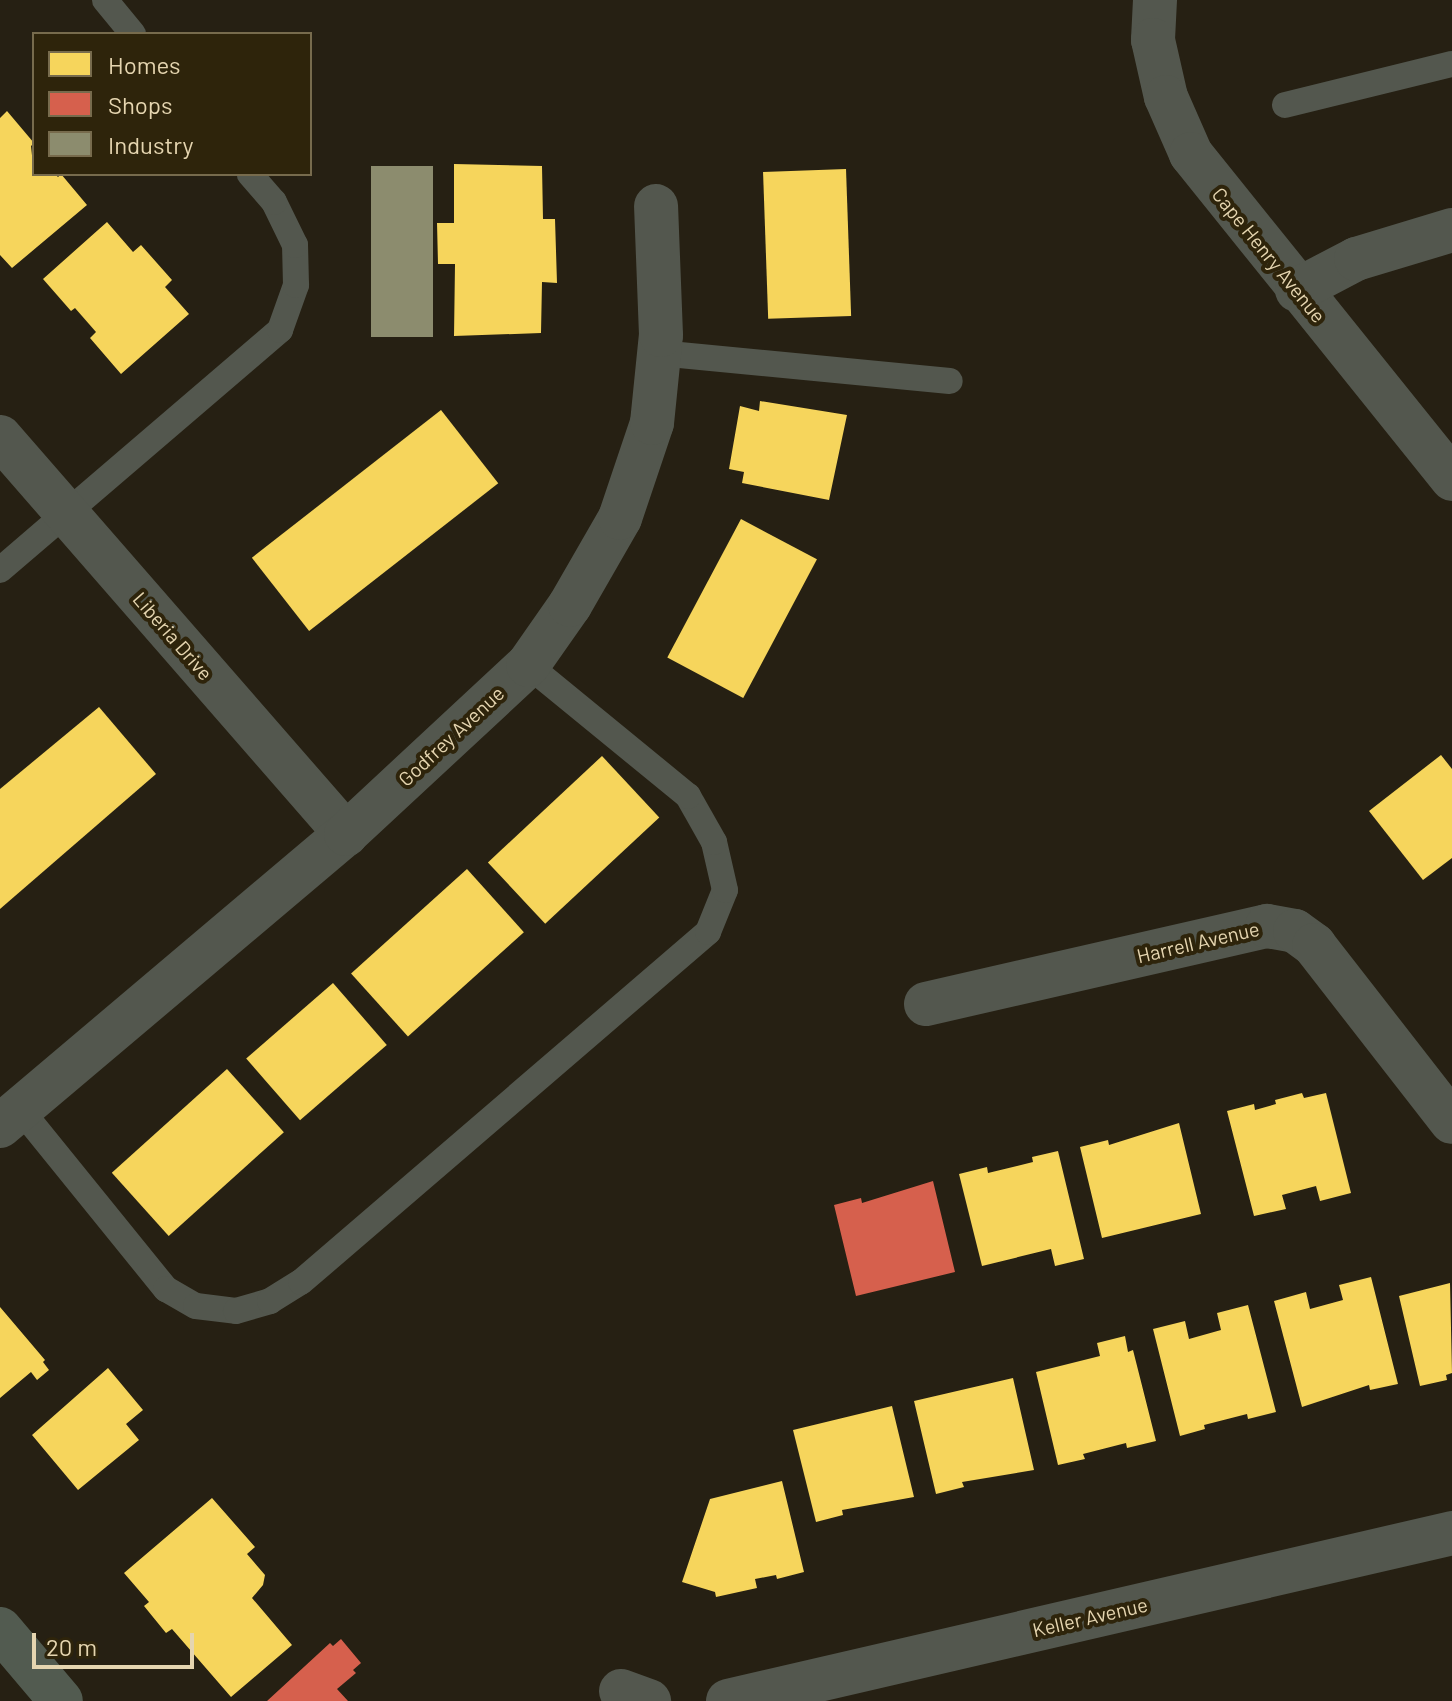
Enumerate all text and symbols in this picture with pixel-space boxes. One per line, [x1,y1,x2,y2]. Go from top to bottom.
legend [32,32,312,176]
text: Homes [108,50,181,79]
text: Shops [108,90,173,119]
text: Industry [108,130,194,159]
street label: Cape Henry Avenue [1207,183,1331,327]
street label: Liberia Drive [128,587,218,685]
street label: Godfrey Avenue [393,681,509,791]
street label: Harrell Avenue [1134,916,1262,968]
street label: Keller Avenue [1030,1592,1150,1642]
scale bar [36,1617,198,1667]
text: 20 m [46,1632,97,1661]

